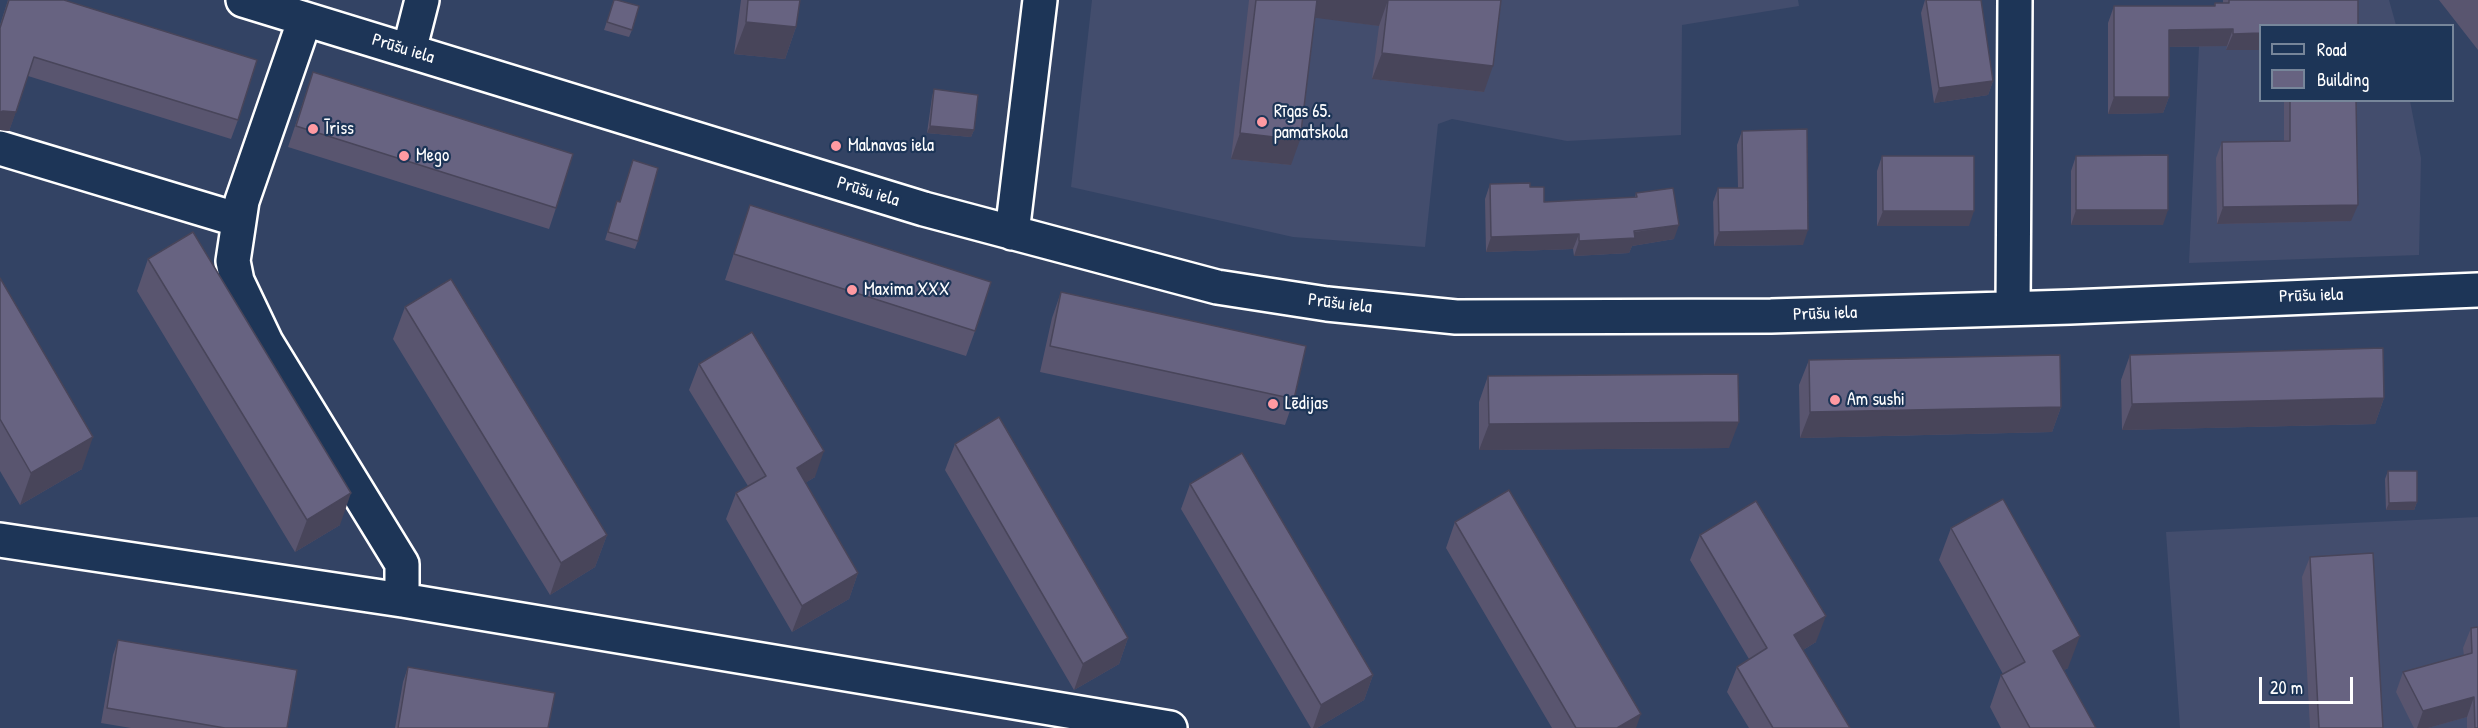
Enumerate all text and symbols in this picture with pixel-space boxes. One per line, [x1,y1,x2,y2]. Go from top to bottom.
legend [2259,24,2454,102]
street label: Prūšu iela [369,29,437,69]
text: Road [2317,37,2347,62]
text: Building [2317,67,2369,92]
place label: Rīgas 65. pamatskola [1274,101,1348,144]
marker: Rīgas 65. pamatskola [1255,115,1269,129]
place label: Īriss [325,118,354,140]
marker: Īriss [306,122,320,136]
place label: Malnavas iela [848,135,934,157]
marker: Malnavas iela [829,139,843,153]
place label: Mego [416,145,449,167]
marker: Mego [397,149,411,163]
street label: Prūšu iela [834,172,902,212]
place label: Maxima XXX [864,279,950,301]
marker: Maxima XXX [845,283,859,297]
street label: Prūšu iela [2279,284,2343,308]
street label: Prūšu iela [1307,289,1373,319]
street label: Prūšu iela [1793,302,1857,326]
place label: Am sushi [1847,389,1905,411]
place label: Lēdijas [1285,393,1328,415]
marker: Am sushi [1828,393,1842,407]
marker: Lēdijas [1266,397,1280,411]
scale bar [2262,665,2356,703]
text: 20 m [2270,675,2303,700]

